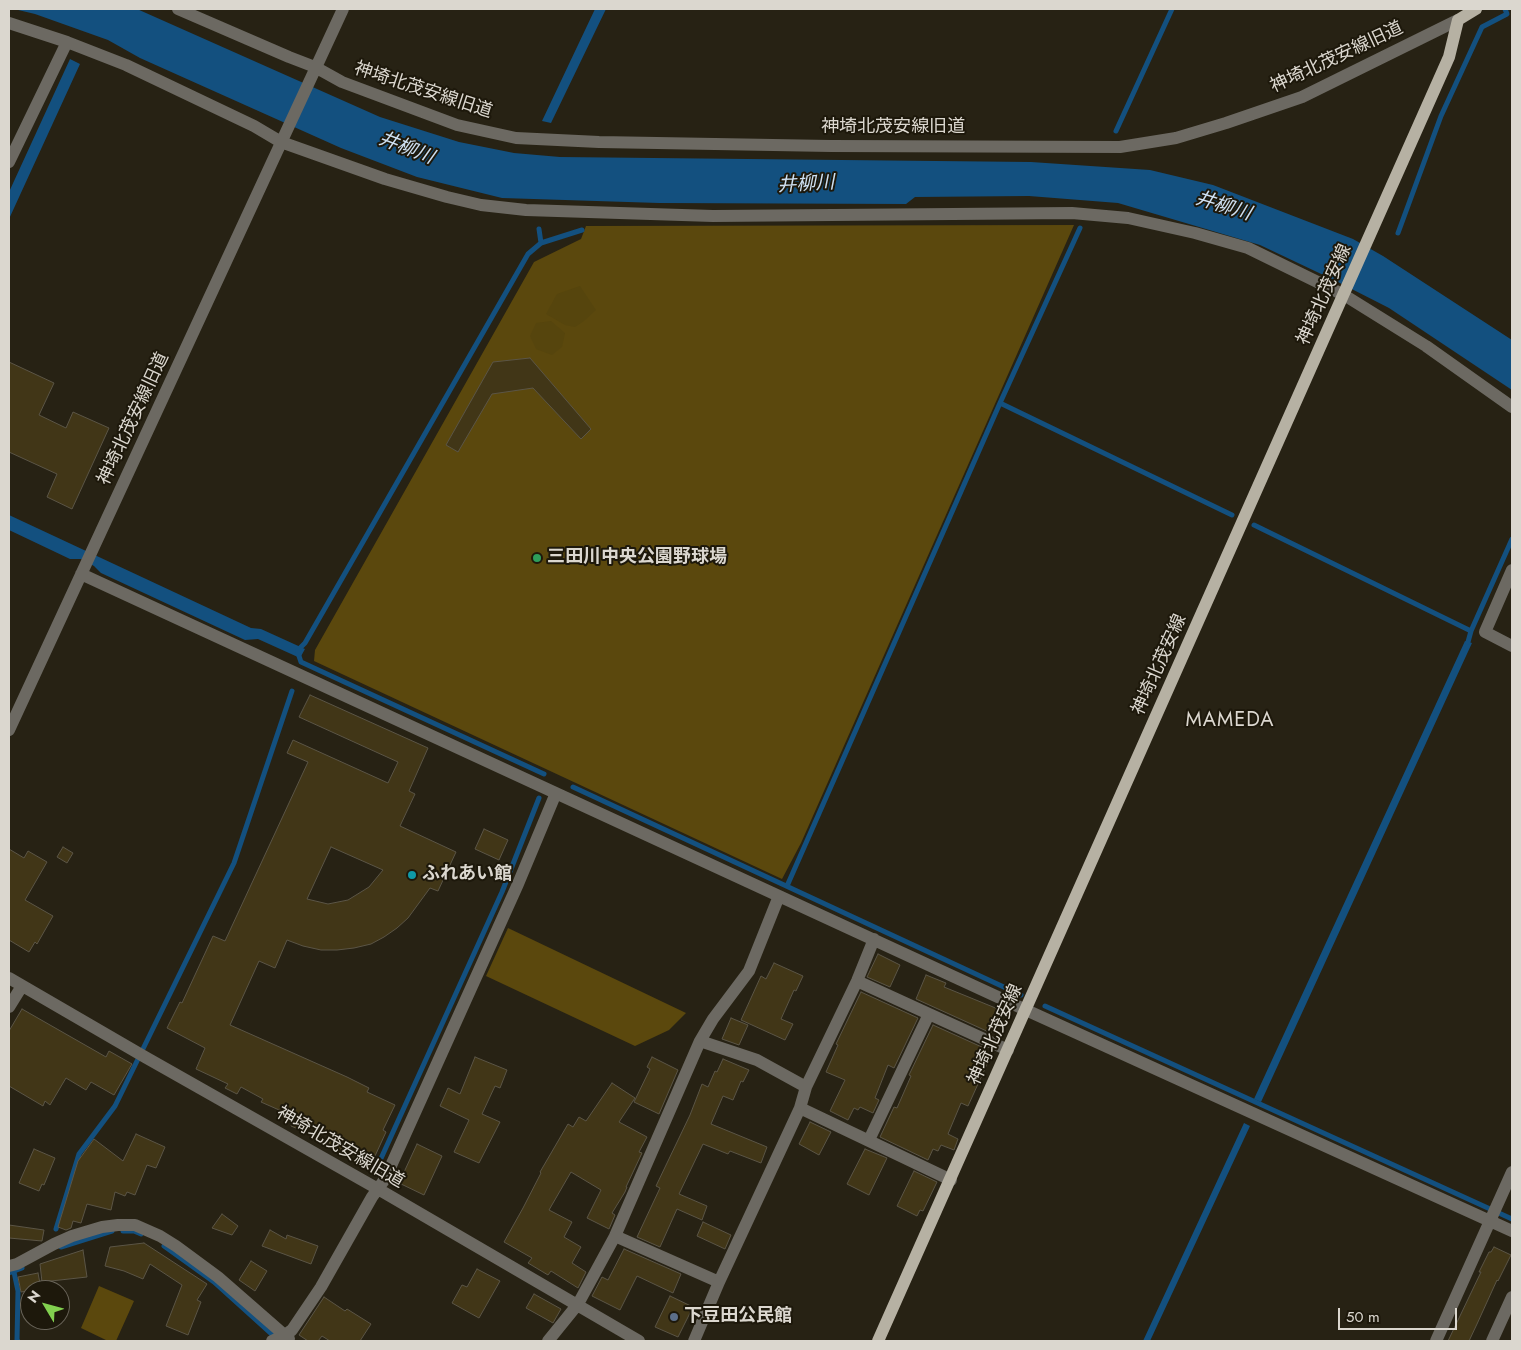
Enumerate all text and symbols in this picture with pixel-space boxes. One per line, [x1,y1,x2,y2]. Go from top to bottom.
street label: 神埼北茂安線旧道 [1267,18,1407,98]
street label: 神埼北茂安線旧道 [351,58,495,124]
street label: 神埼北茂安線旧道 [821,117,965,139]
water label: 井柳川 [375,128,437,170]
water label: 井柳川 [777,172,835,198]
water label: 井柳川 [1192,188,1254,226]
street label: 神埼北茂安線 [1293,241,1357,349]
street label: 神埼北茂安線旧道 [94,349,174,489]
place label: 三田川中央公園野球場 [547,547,727,569]
marker: 三田川中央公園野球場 [531,552,543,564]
street label: 神埼北茂安線 [1128,611,1192,719]
district label: MAMEDA [1185,709,1275,733]
place label: ふれあい館 [422,864,512,886]
marker: ふれあい館 [406,869,418,881]
street label: 神埼北茂安線 [964,981,1028,1089]
street label: 神埼北茂安線旧道 [272,1103,408,1193]
north arrow [20,1280,70,1330]
text: N [22,1286,45,1307]
scale bar [1341,1298,1460,1330]
place label: 下豆田公民館 [684,1306,792,1328]
text: 50 m [1346,1306,1380,1328]
marker: 下豆田公民館 [668,1311,680,1323]

